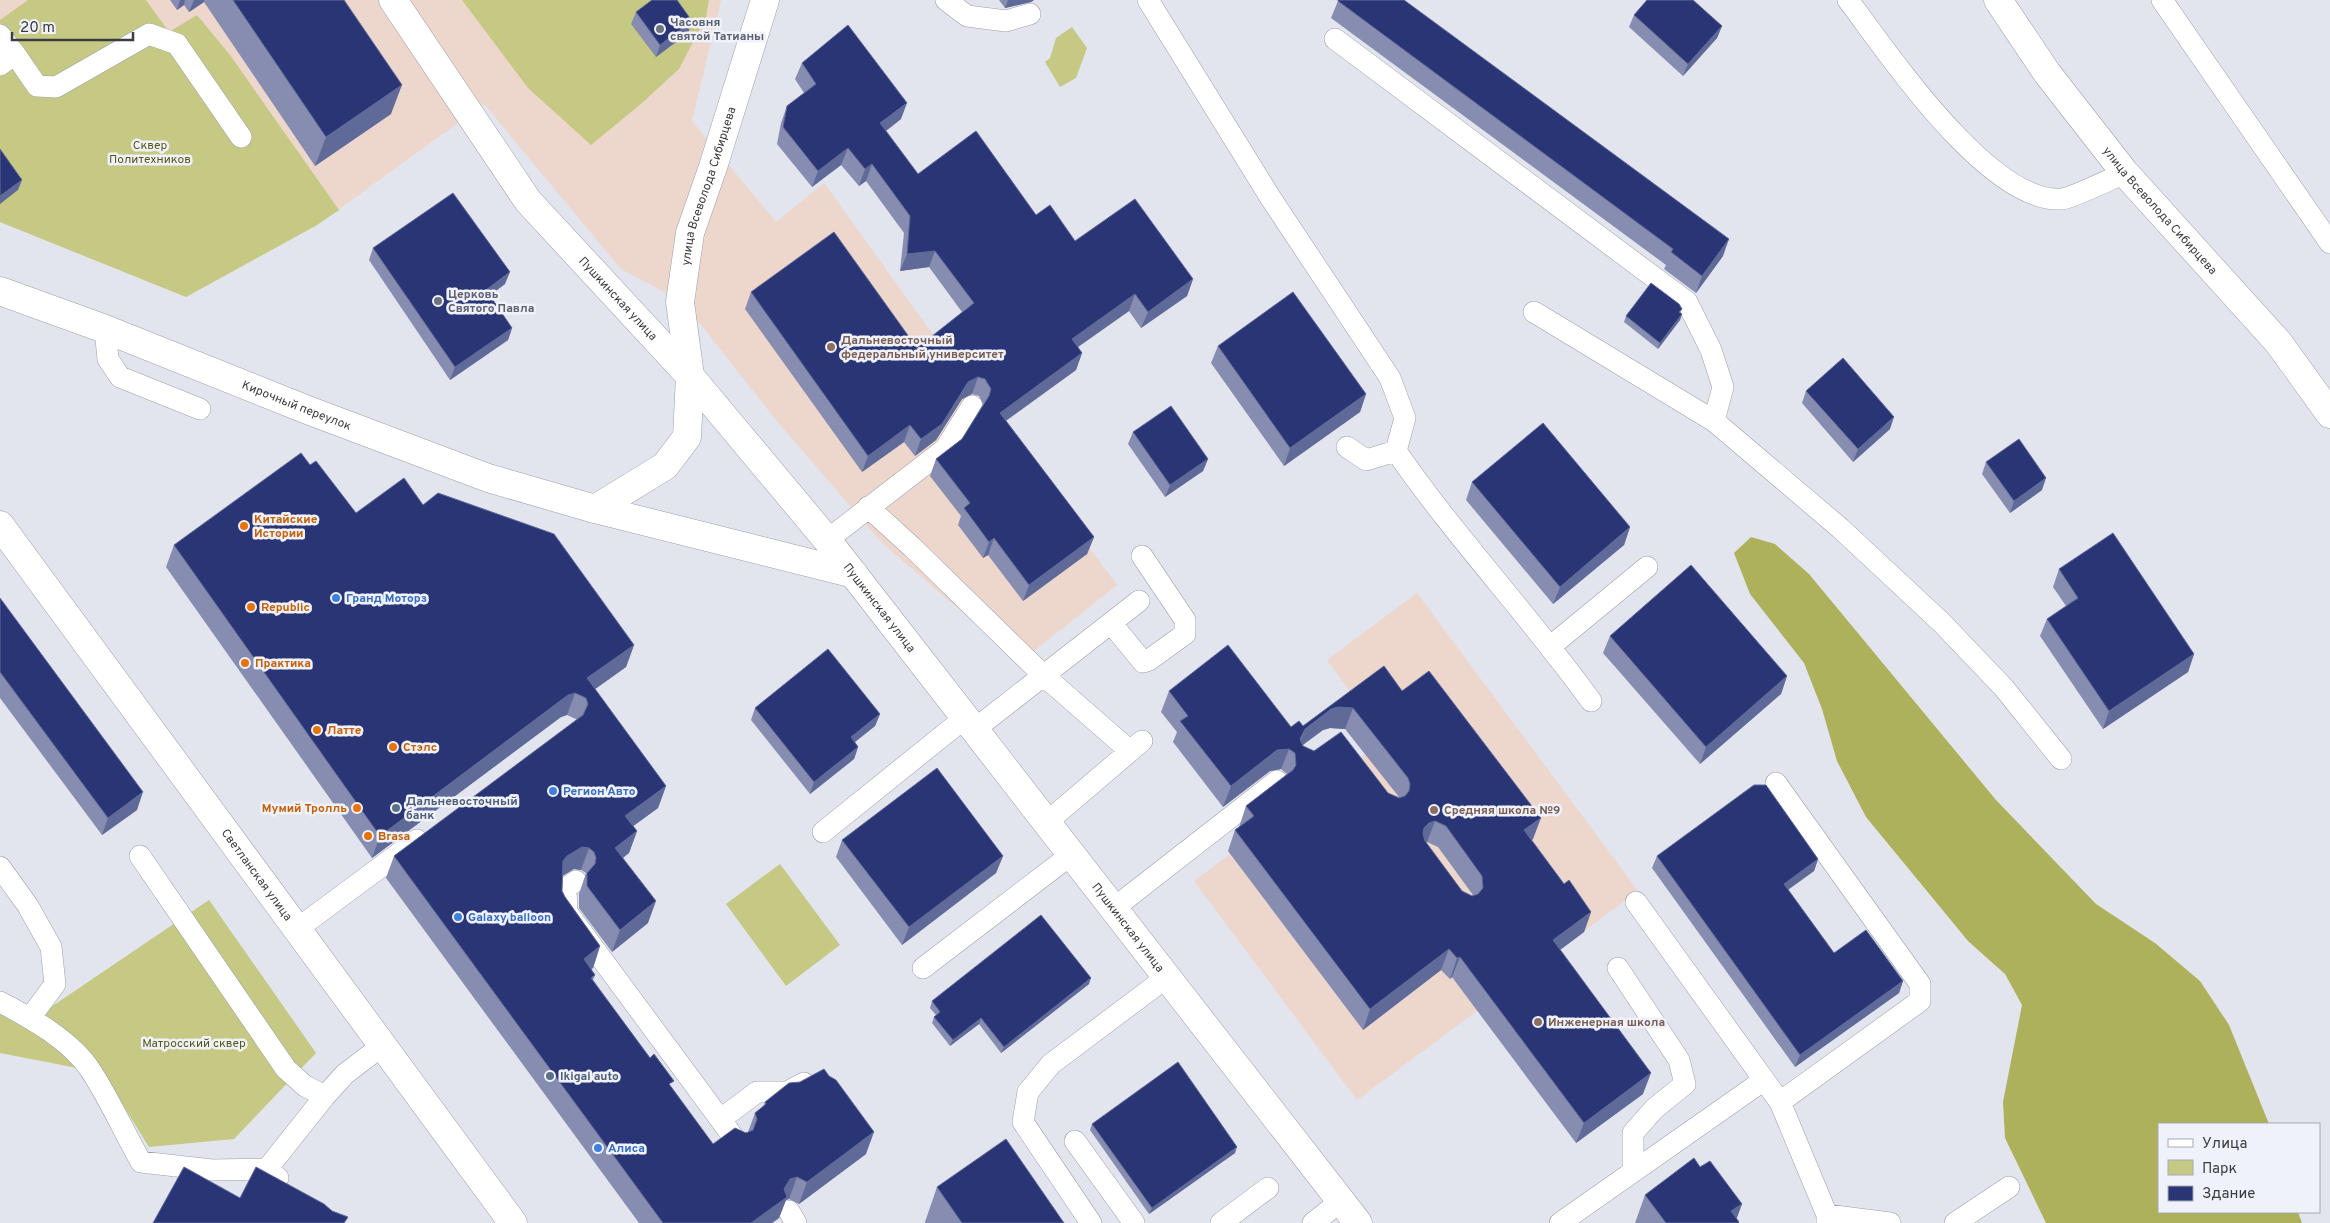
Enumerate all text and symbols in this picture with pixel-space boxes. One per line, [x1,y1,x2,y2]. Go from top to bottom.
scale bar [12,10,134,42]
place label: Часовня святой Татианы [670,15,764,45]
text: 20 m [20,19,55,38]
marker: Часовня святой Татианы [654,23,666,35]
street label: улица Всеволода Сибирцева [678,105,740,267]
park label: Сквер Политехников [109,138,191,168]
street label: улица Всеволода Сибирцева [2098,144,2220,278]
street label: Пушкинская улица [575,254,660,345]
place label: Церковь Святого Павла [448,287,534,317]
marker: Церковь Святого Павла [432,295,444,307]
place label: Дальневосточный федеральный университет [841,333,1004,363]
marker: Дальневосточный федеральный университет [825,341,837,353]
street label: Кирочный переулок [239,378,354,435]
place label: Китайские Истории [254,512,318,542]
marker: Китайские Истории [238,520,250,532]
street label: Пушкинская улица [839,560,919,656]
place label: Гранд Моторз [346,591,427,607]
marker: Гранд Моторз [330,592,342,604]
place label: Republic [261,600,310,616]
marker: Republic [245,601,257,613]
place label: Практика [255,656,311,672]
marker: Практика [239,657,251,669]
place label: Латте [327,723,362,739]
marker: Латте [311,724,323,736]
place label: Стэлс [403,740,437,756]
marker: Стэлс [387,741,399,753]
place label: Регион Авто [563,784,636,800]
marker: Регион Авто [547,785,559,797]
place label: Дальневосточный банк [406,794,518,824]
place label: Мумий Тролль [262,801,347,817]
marker: Мумий Тролль [351,802,363,814]
marker: Дальневосточный банк [390,802,402,814]
place label: Средняя школа №9 [1444,803,1560,819]
marker: Средняя школа №9 [1428,804,1440,816]
street label: Светланская улица [217,826,295,925]
place label: Brasa [378,829,410,845]
marker: Brasa [362,830,374,842]
street label: Пушкинская улица [1088,880,1167,976]
place label: Galaxy balloon [468,910,551,926]
marker: Galaxy balloon [452,911,464,923]
place label: Инженерная школа [1548,1015,1665,1031]
marker: Инженерная школа [1532,1016,1544,1028]
park label: Матросский сквер [142,1036,246,1052]
place label: Ikigai auto [560,1069,619,1085]
marker: Ikigai auto [544,1070,556,1082]
legend [2158,1123,2320,1213]
text: Улица [2202,1135,2247,1154]
place label: Алиса [608,1141,645,1157]
marker: Алиса [592,1142,604,1154]
text: Парк [2202,1160,2237,1179]
text: Здание [2202,1185,2255,1204]

